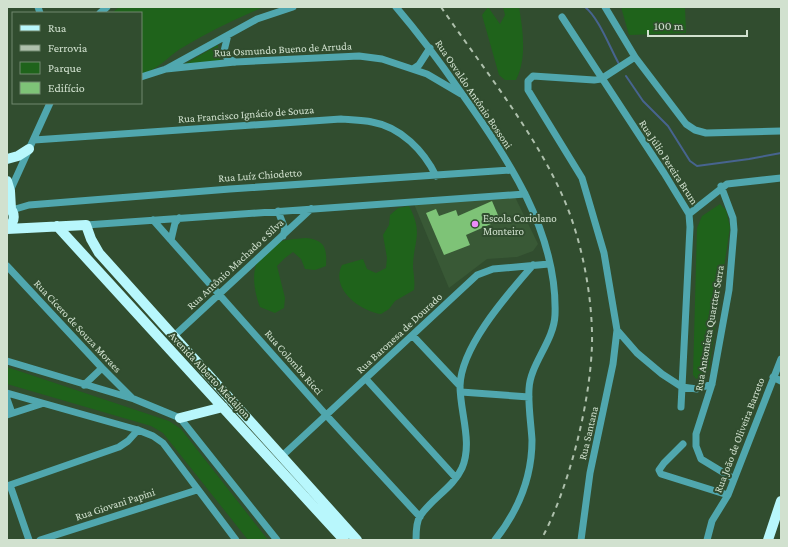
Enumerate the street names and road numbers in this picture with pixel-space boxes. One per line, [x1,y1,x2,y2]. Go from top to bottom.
street label: Rua Osvaldo Antônio Bossoni [433,37,515,151]
street label: Rua Osmundo Bueno de Arruda [214,39,352,59]
street label: Rua Francisco Ignácio de Souza [178,103,314,126]
street label: Rua Júlio Pereira Brum [636,117,701,207]
street label: Rua Luíz Chiodetto [218,166,303,184]
street label: Rua Antônio Machado e Silva [184,216,286,312]
street label: Rua Antonieta Quartter Serra [692,264,726,392]
street label: Rua Cícero de Souza Moraes [32,277,124,375]
street label: Rua Baronesa de Dourado [354,290,445,376]
street label: Rua Colomba Ricci [263,327,325,397]
street label: Avenida Alberto Medaljon [166,329,253,422]
street label: Rua João de Oliveira Barreto [712,375,768,495]
street label: Rua Santana [576,405,600,461]
street label: Rua Giovani Papini [74,485,157,523]

